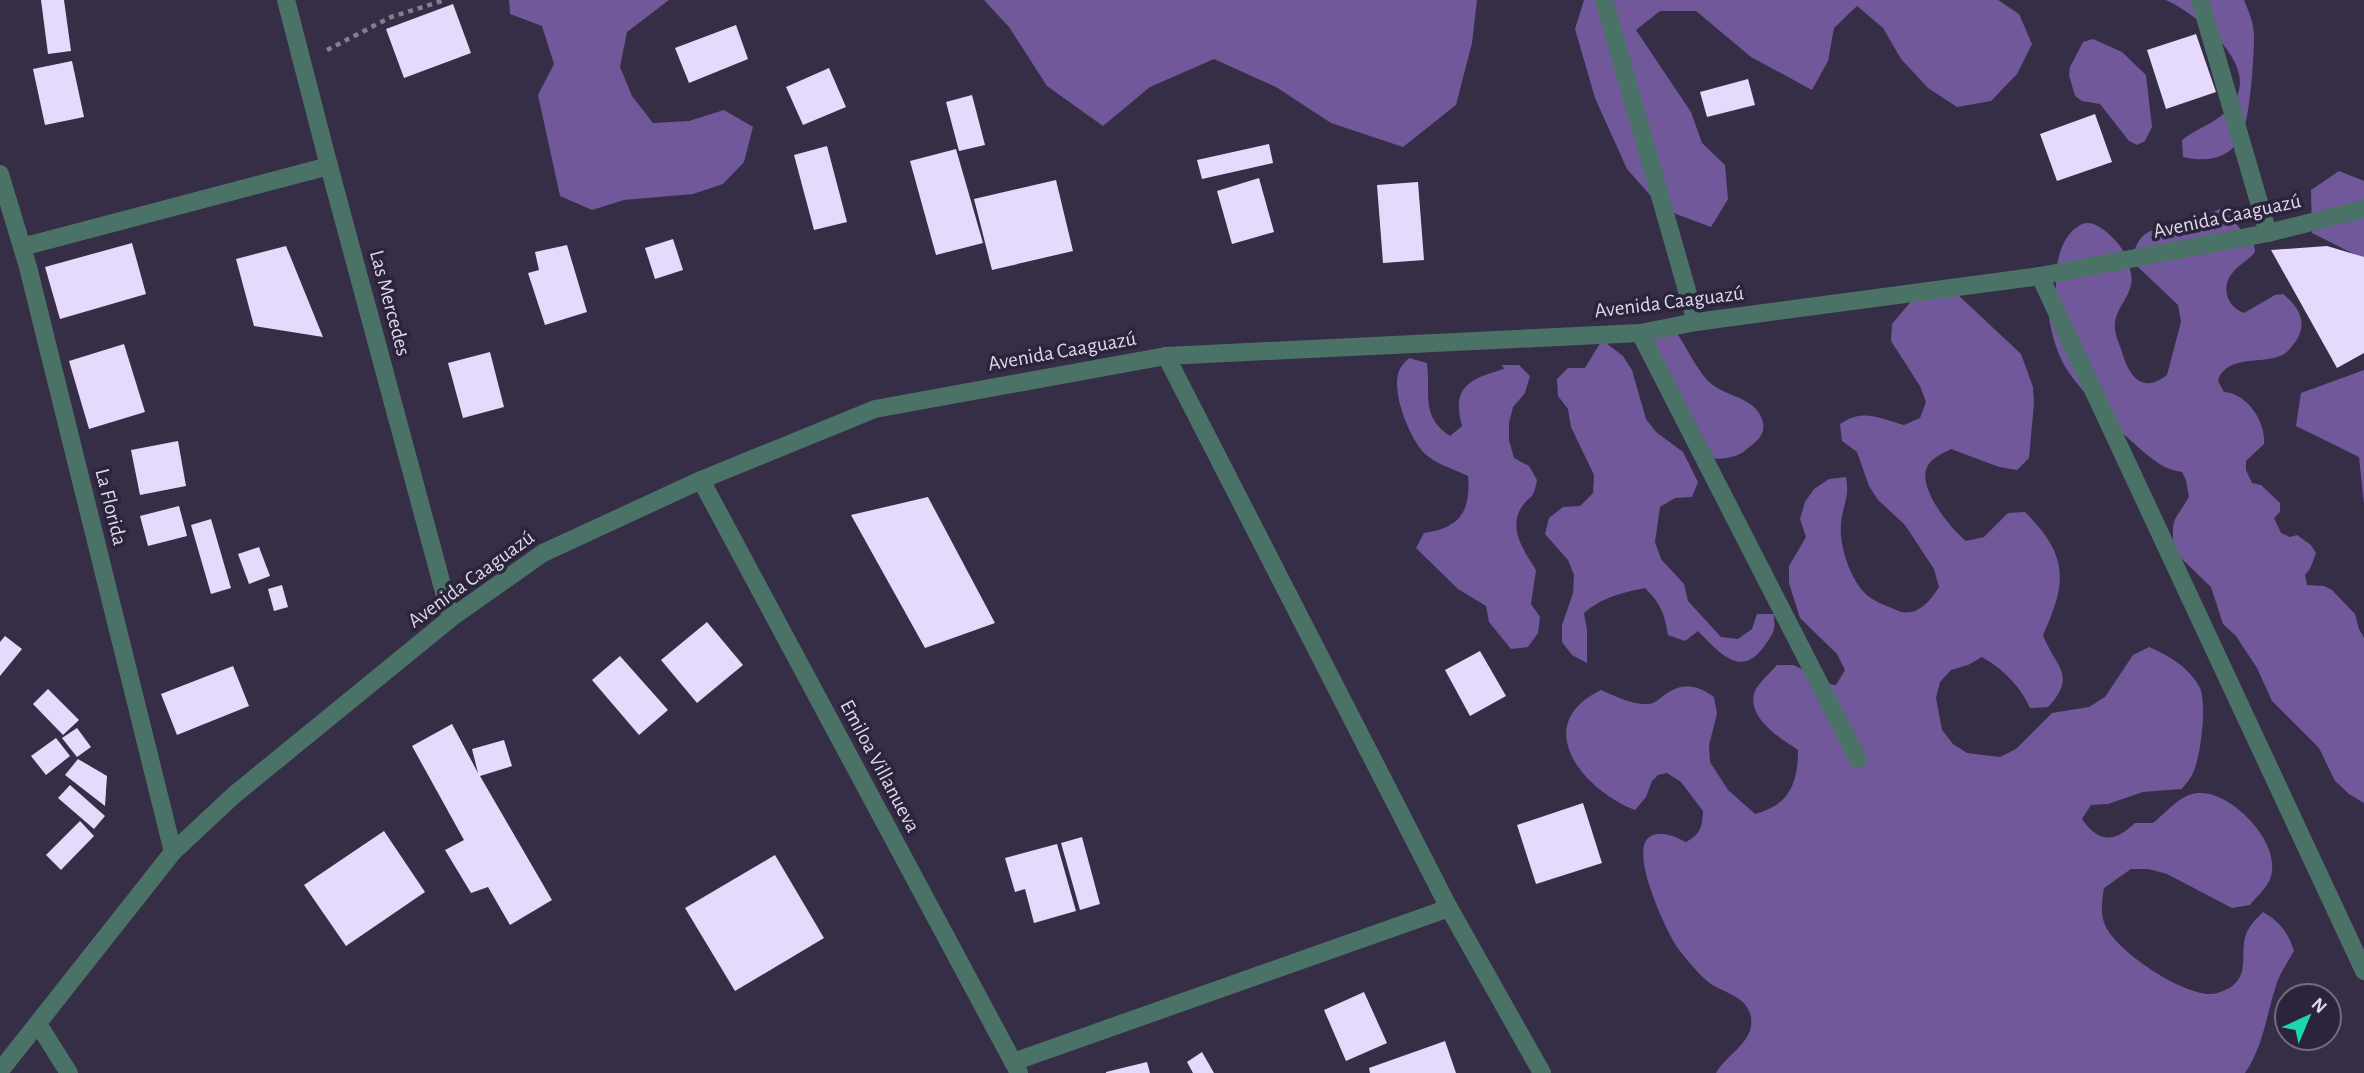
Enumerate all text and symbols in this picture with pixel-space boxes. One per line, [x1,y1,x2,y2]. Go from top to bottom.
street label: Avenida Caaguazú [2151,190,2303,242]
street label: Las Mercedes [366,248,414,358]
street label: Avenida Caaguazú [1593,282,1745,322]
street label: Avenida Caaguazú [986,328,1138,374]
street label: La Florida [91,466,131,548]
street label: Avenida Caaguazú [404,526,538,632]
street label: Emiloa Villanueva [836,696,924,836]
north arrow [2273,982,2343,1052]
text: N [2307,994,2330,1017]

